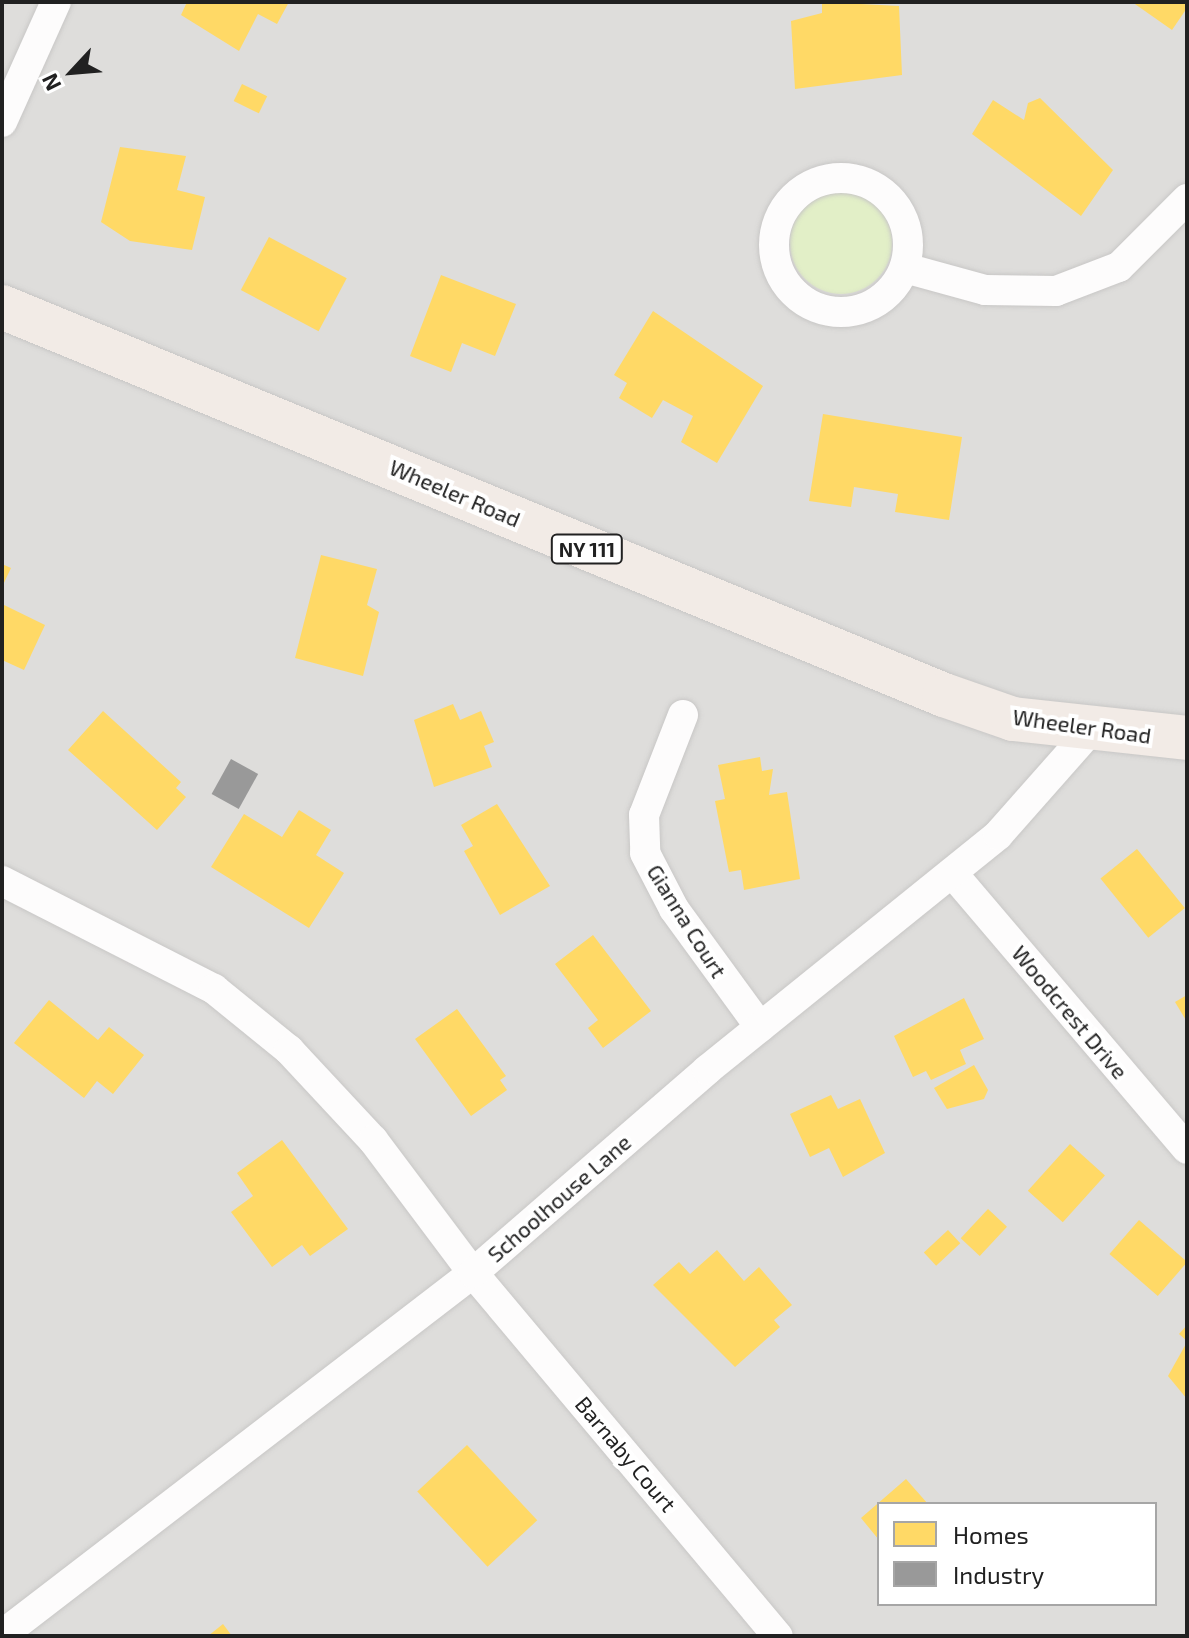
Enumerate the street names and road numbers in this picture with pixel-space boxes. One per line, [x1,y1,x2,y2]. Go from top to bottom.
street label: Wheeler Road [385,453,525,533]
road number: NY 111 [549,533,625,565]
street label: Wheeler Road [1011,703,1153,749]
street label: Gianna Court [642,859,732,983]
street label: Woodcrest Drive [1007,940,1133,1084]
street label: Schoolhouse Lane [482,1129,636,1267]
street label: Barnaby Court [570,1391,682,1517]

